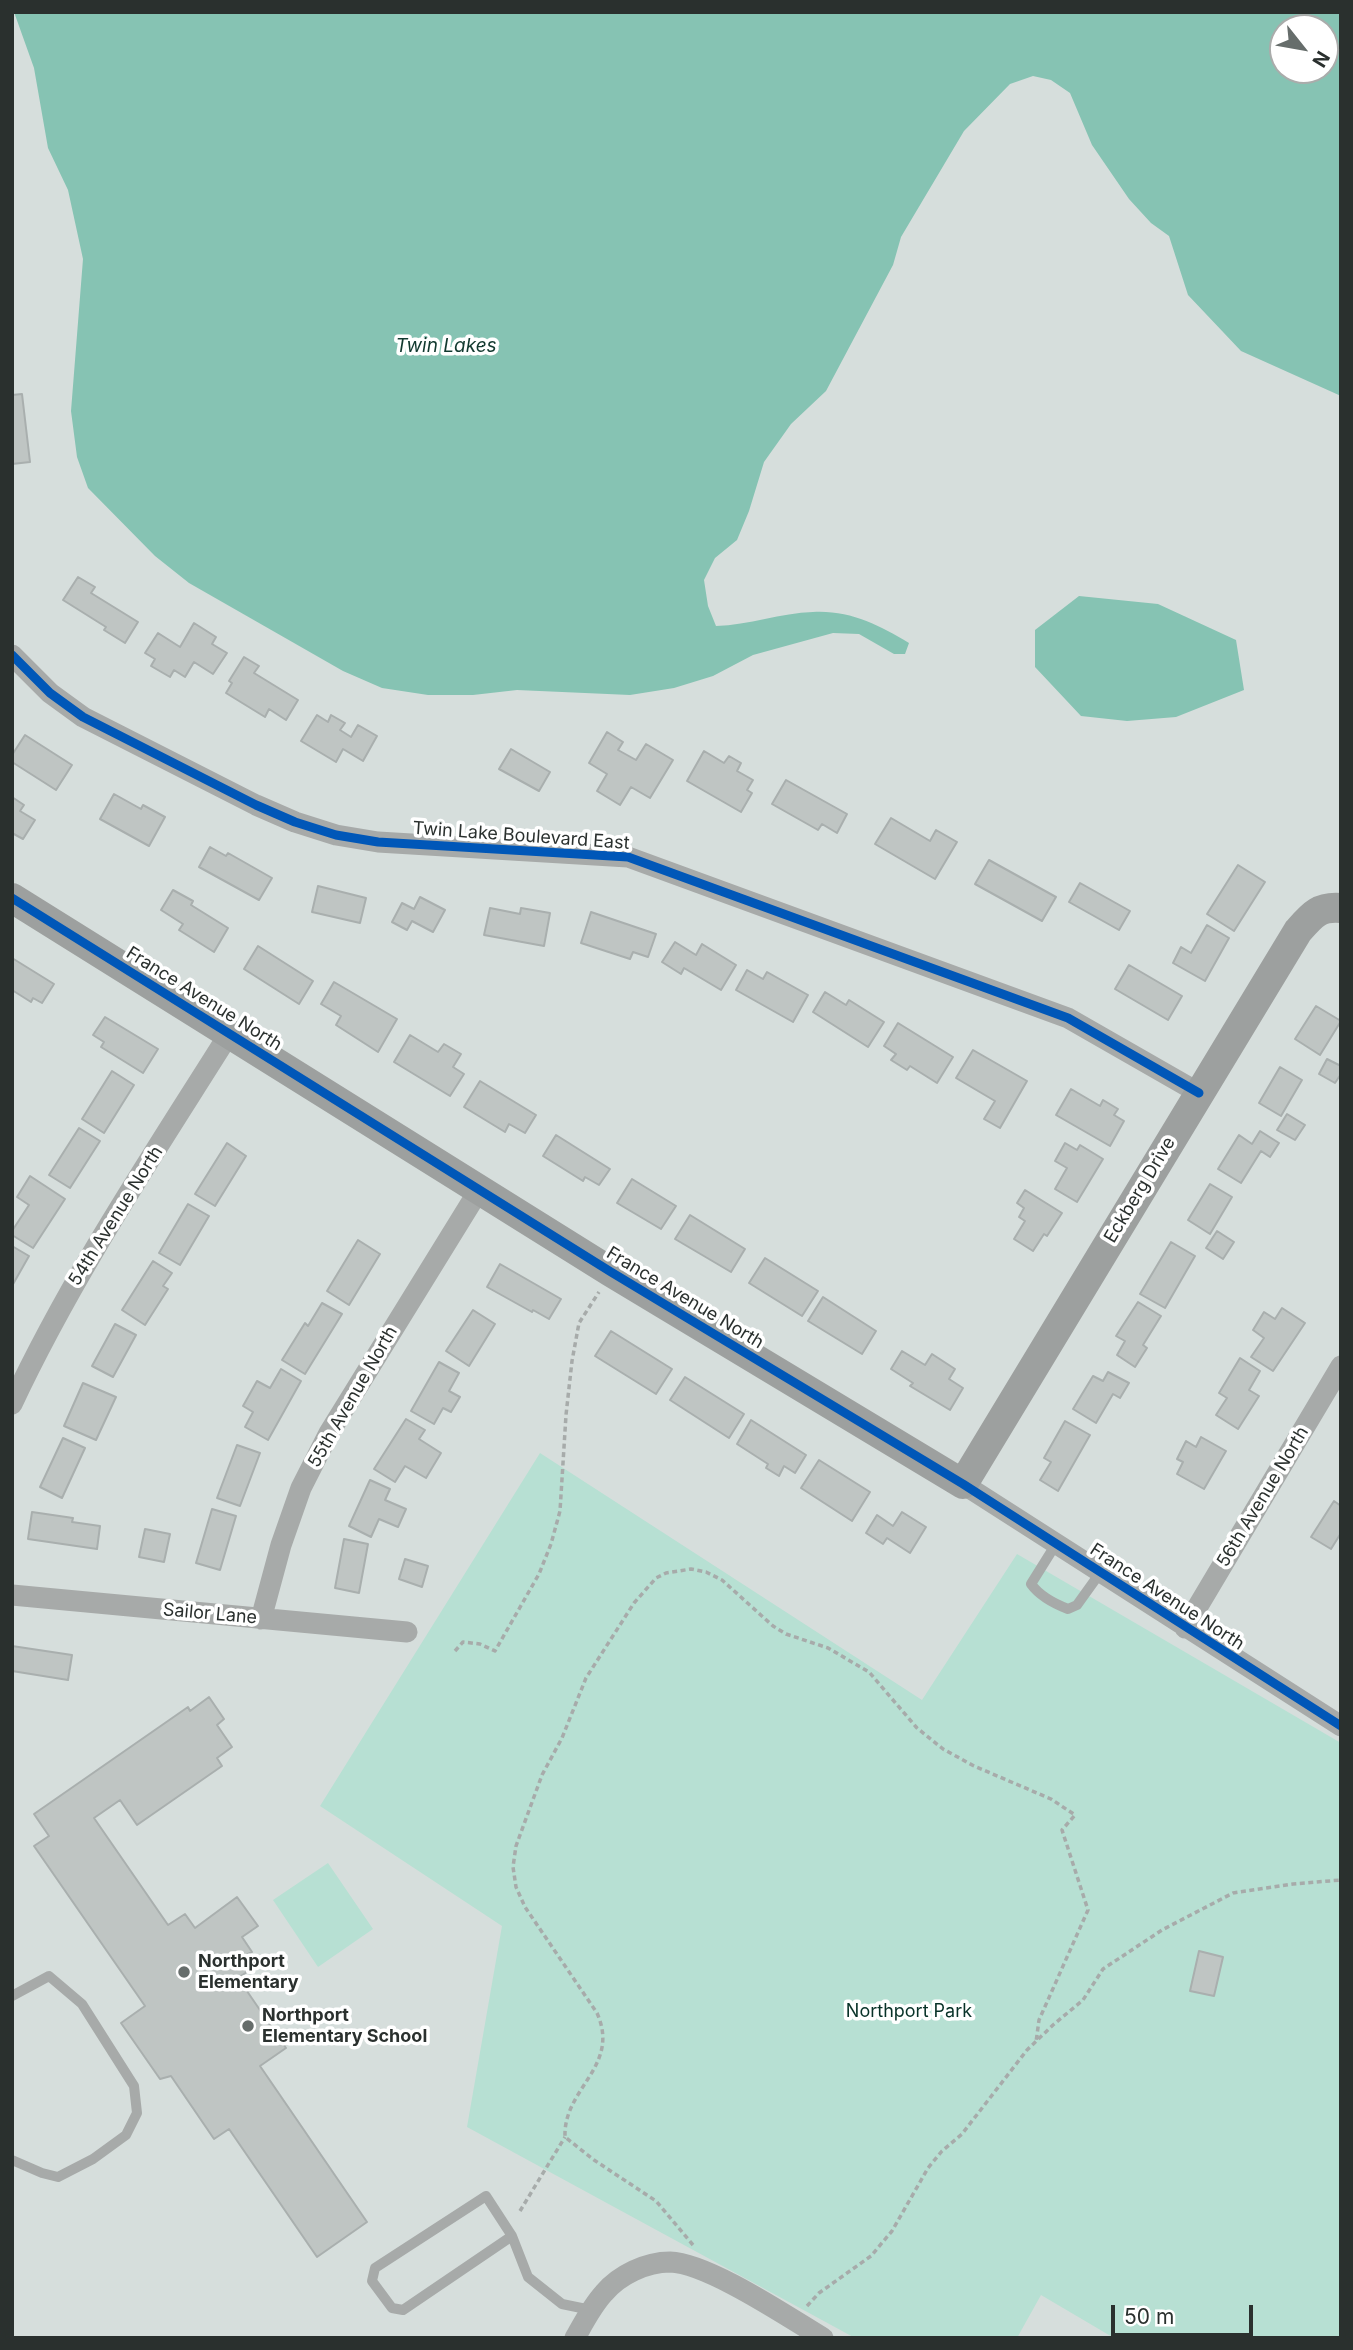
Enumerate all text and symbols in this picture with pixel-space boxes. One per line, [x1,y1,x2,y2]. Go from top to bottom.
north arrow [1269,14,1339,84]
text: N [1307,47,1334,71]
water label: Twin Lakes [395,335,497,357]
street label: Twin Lake Boulevard East [412,818,630,854]
street label: France Avenue North [122,942,286,1056]
street label: Eckberg Drive [1100,1133,1180,1247]
street label: 54th Avenue North [64,1142,168,1290]
street label: France Avenue North [602,1242,768,1354]
street label: 55th Avenue North [304,1322,402,1472]
street label: 56th Avenue North [1213,1423,1313,1571]
street label: France Avenue North [1086,1539,1248,1655]
street label: Sailor Lane [162,1599,258,1629]
place label: Northport Elementary [198,1951,298,1994]
marker: Northport Elementary [176,1964,192,1980]
park label: Northport Park [846,2001,972,2023]
place label: Northport Elementary School [262,2005,427,2048]
marker: Northport Elementary School [240,2018,256,2034]
scale bar [1115,2290,1257,2334]
text: 50 m [1124,2304,1174,2329]

